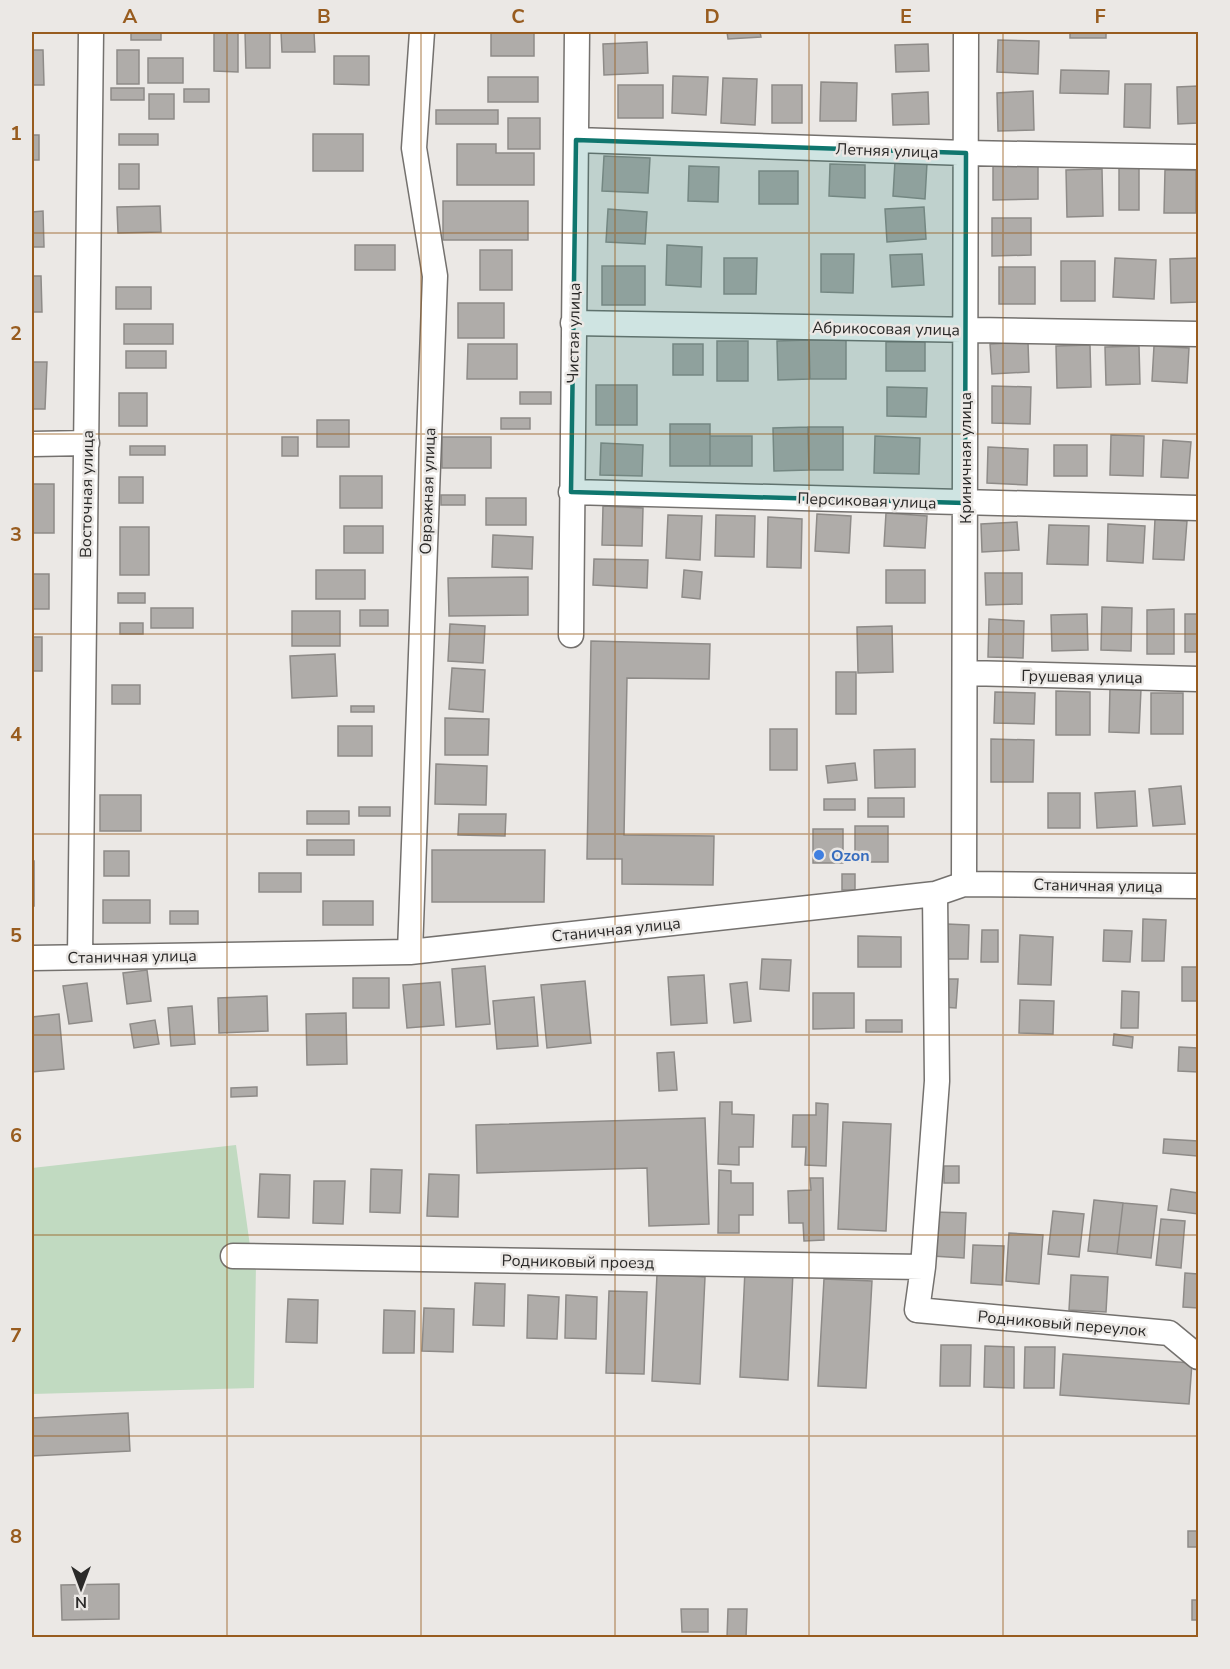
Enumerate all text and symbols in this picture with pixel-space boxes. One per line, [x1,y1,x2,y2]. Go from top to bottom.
text: A [123,3,138,30]
text: B [317,3,331,30]
text: C [511,3,525,30]
text: D [704,3,720,30]
text: E [900,3,912,30]
text: F [1094,3,1106,30]
text: 1 [10,120,22,147]
street label: Летняя улица [835,138,939,164]
street label: Чистая улица [562,282,586,384]
street label: Абрикосовая улица [812,317,960,341]
text: 2 [10,320,22,347]
street label: Криничная улица [955,392,977,524]
street label: Овражная улица [415,427,441,555]
street label: Восточная улица [75,430,99,558]
street label: Персиковая улица [797,488,937,514]
text: 3 [10,521,22,548]
street label: Грушевая улица [1021,665,1143,689]
text: 4 [10,721,22,748]
place label: Ozon [831,845,870,867]
marker: Ozon [812,848,826,862]
street label: Станичная улица [1033,874,1163,898]
street label: Станичная улица [551,912,682,948]
text: 5 [10,922,22,949]
street label: Станичная улица [67,945,197,969]
text: 6 [10,1122,22,1149]
street label: Родниковый проезд [501,1250,655,1274]
street label: Родниковый переулок [977,1306,1148,1342]
text: 7 [10,1322,22,1349]
text: 8 [10,1523,22,1550]
north arrow [51,1558,111,1618]
text: N [75,1591,87,1613]

